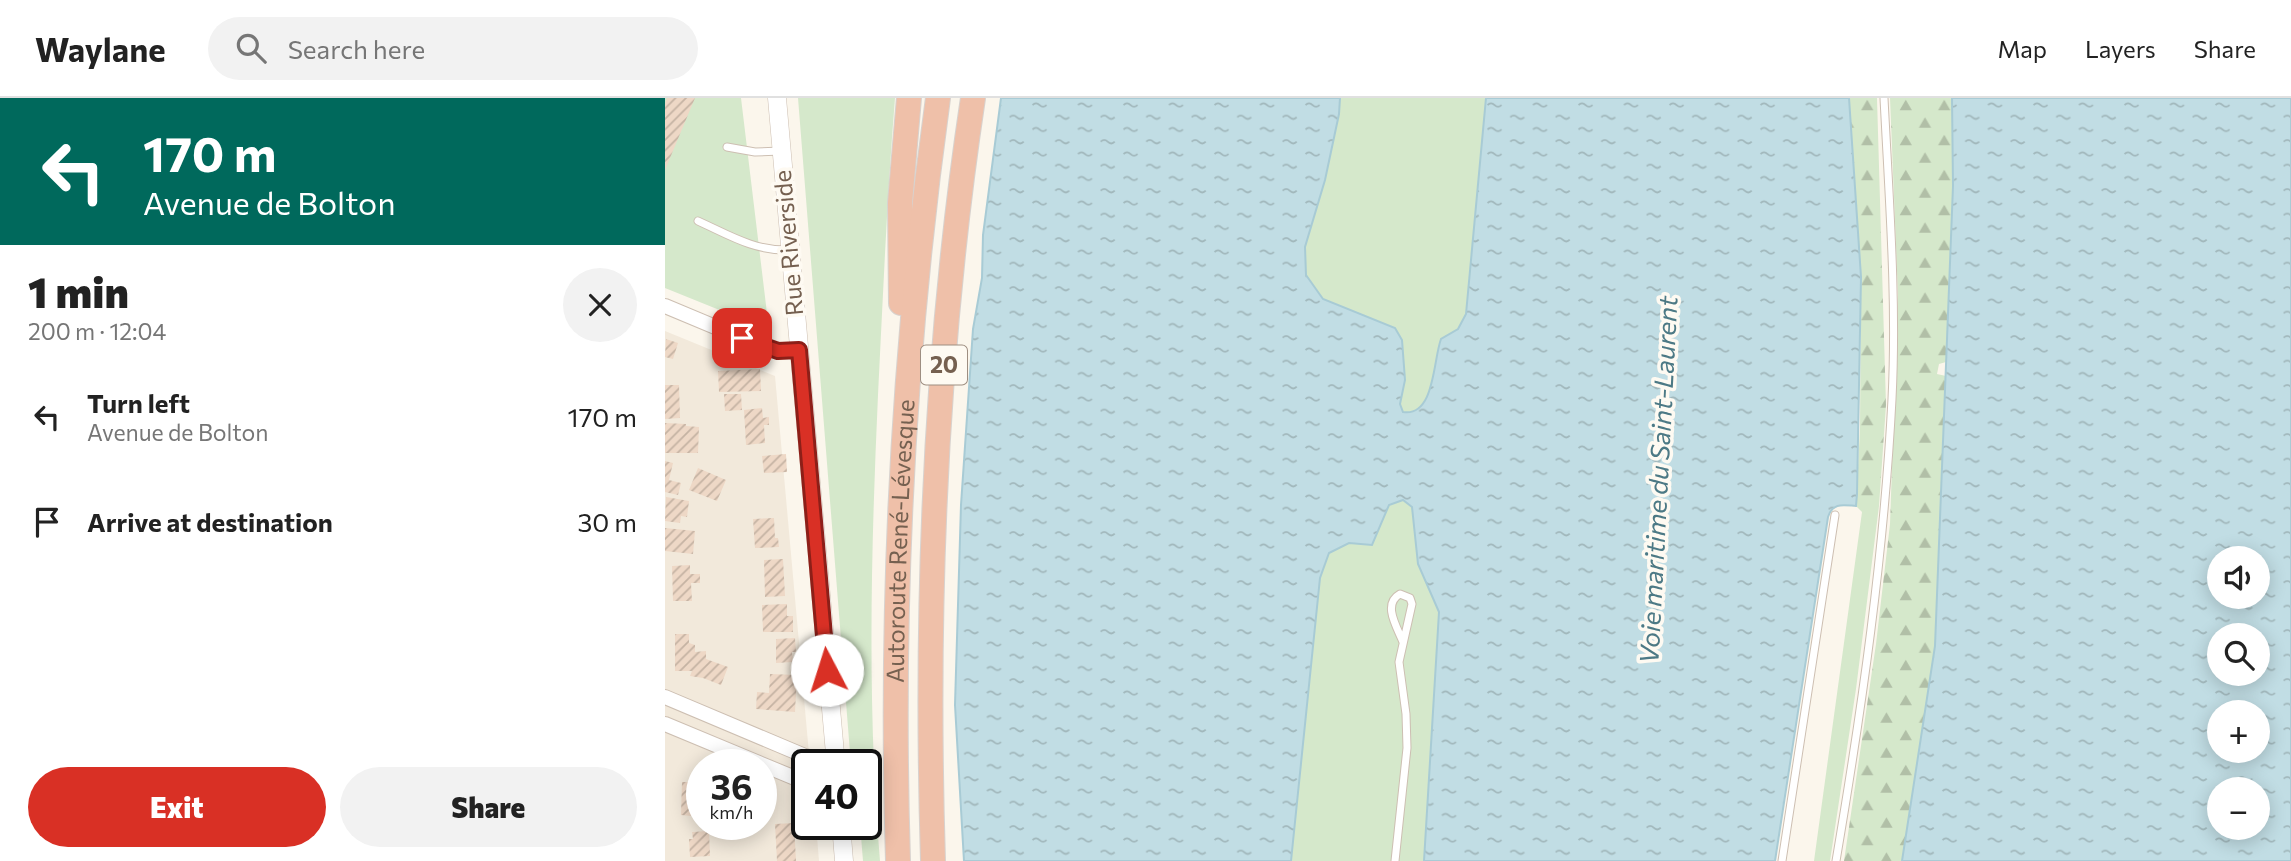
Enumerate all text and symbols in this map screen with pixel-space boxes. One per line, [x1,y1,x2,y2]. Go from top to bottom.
search box [208,17,698,80]
text: Waylane [35,28,166,69]
icon: search [232,29,270,67]
text: Search here [288,33,425,64]
text: Map [1998,34,2047,63]
text: Layers [2085,34,2156,63]
text: Share [2194,34,2256,63]
text: 170 m [143,122,276,182]
icon: left [28,126,119,217]
street label: Rue Riverside [767,169,808,317]
text: Avenue de Bolton [143,182,396,222]
text: 1 min [28,265,129,317]
button: close [563,268,637,342]
water label: Voie maritime du Saint-Laurent [1632,294,1683,665]
pin [712,308,772,368]
text: 200 m · 12:04 [28,317,166,345]
icon: arrive [723,319,761,357]
road number: 20 [921,346,967,384]
text: Turn left [87,387,190,418]
icon: left [28,398,66,436]
street label: Autoroute René-Lévesque [880,398,920,683]
text: 170 m [568,401,637,432]
text: Avenue de Bolton [87,418,269,446]
icon: arrive [28,503,66,541]
text: Arrive at destination [87,506,333,537]
text: 30 m [578,506,637,537]
map controls [2207,546,2270,840]
button: sound [2207,546,2270,609]
button: search [2207,623,2270,686]
position arrow [790,633,864,707]
button: + [2207,700,2270,763]
speed limit sign: 40 [791,749,882,840]
text: 36 [711,764,752,807]
button: Exit [28,767,326,847]
button: Share [340,767,637,847]
button: − [2207,777,2270,840]
text: km/h [710,801,753,823]

